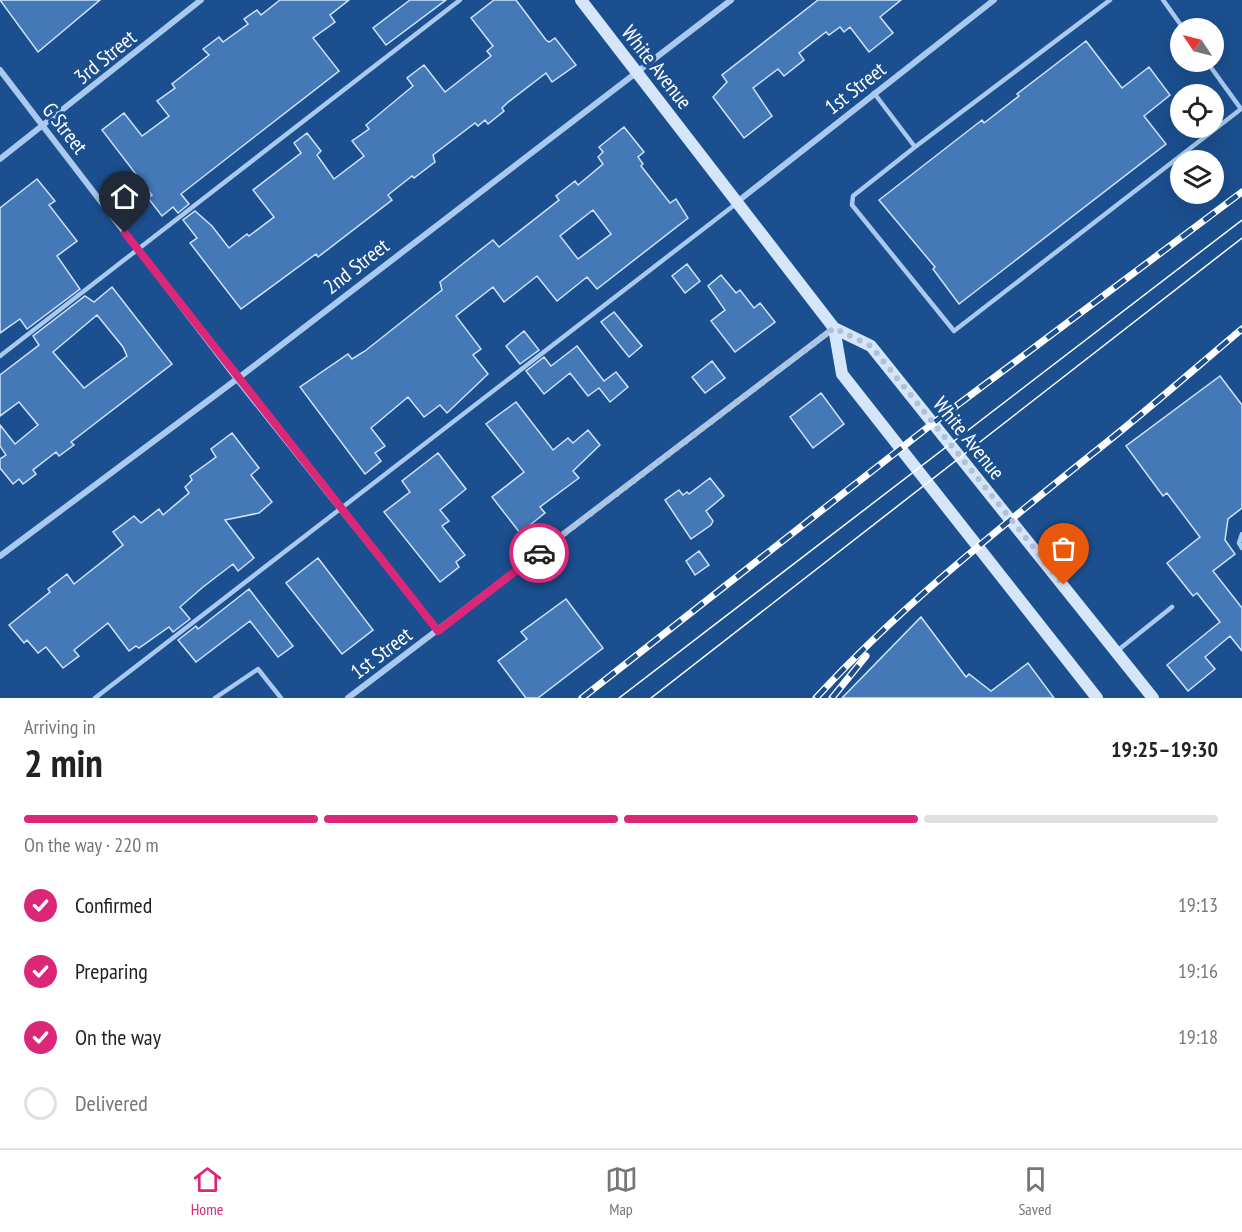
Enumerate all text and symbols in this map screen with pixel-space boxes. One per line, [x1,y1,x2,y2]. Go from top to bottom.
north arrow [1170,18,1224,72]
map controls [1170,18,1224,204]
street label: White Avenue [616,20,698,114]
street label: 3rd Street [68,24,142,90]
street label: 1st Street [819,56,891,120]
button: locate [1170,84,1224,138]
street label: G Street [36,97,94,159]
button: layers [1170,150,1224,204]
pin [99,171,150,233]
icon: home [108,180,141,213]
street label: 2nd Street [318,232,394,300]
street label: White Avenue [927,391,1011,485]
courier [509,523,569,583]
pin [1038,523,1089,585]
icon: bag [1047,532,1080,565]
icon: car [523,537,556,570]
street label: 1st Street [345,621,417,685]
text: Arriving in [24,714,96,740]
text: 19:25–19:30 [1111,735,1218,763]
text: 2 min [24,737,103,788]
text: On the way · 220 m [24,832,159,858]
icon: check [24,889,57,922]
text: Confirmed [75,891,152,919]
text: 19:13 [1178,892,1218,918]
icon: check [24,955,57,988]
text: Preparing [75,957,148,985]
text: 19:16 [1178,958,1218,984]
icon: check [24,1021,57,1054]
text: On the way [75,1023,161,1051]
text: 19:18 [1178,1024,1218,1050]
text: Delivered [75,1089,148,1117]
tab: Home [191,1163,224,1219]
tab: Map [605,1163,638,1219]
tab: Saved [1019,1163,1052,1219]

